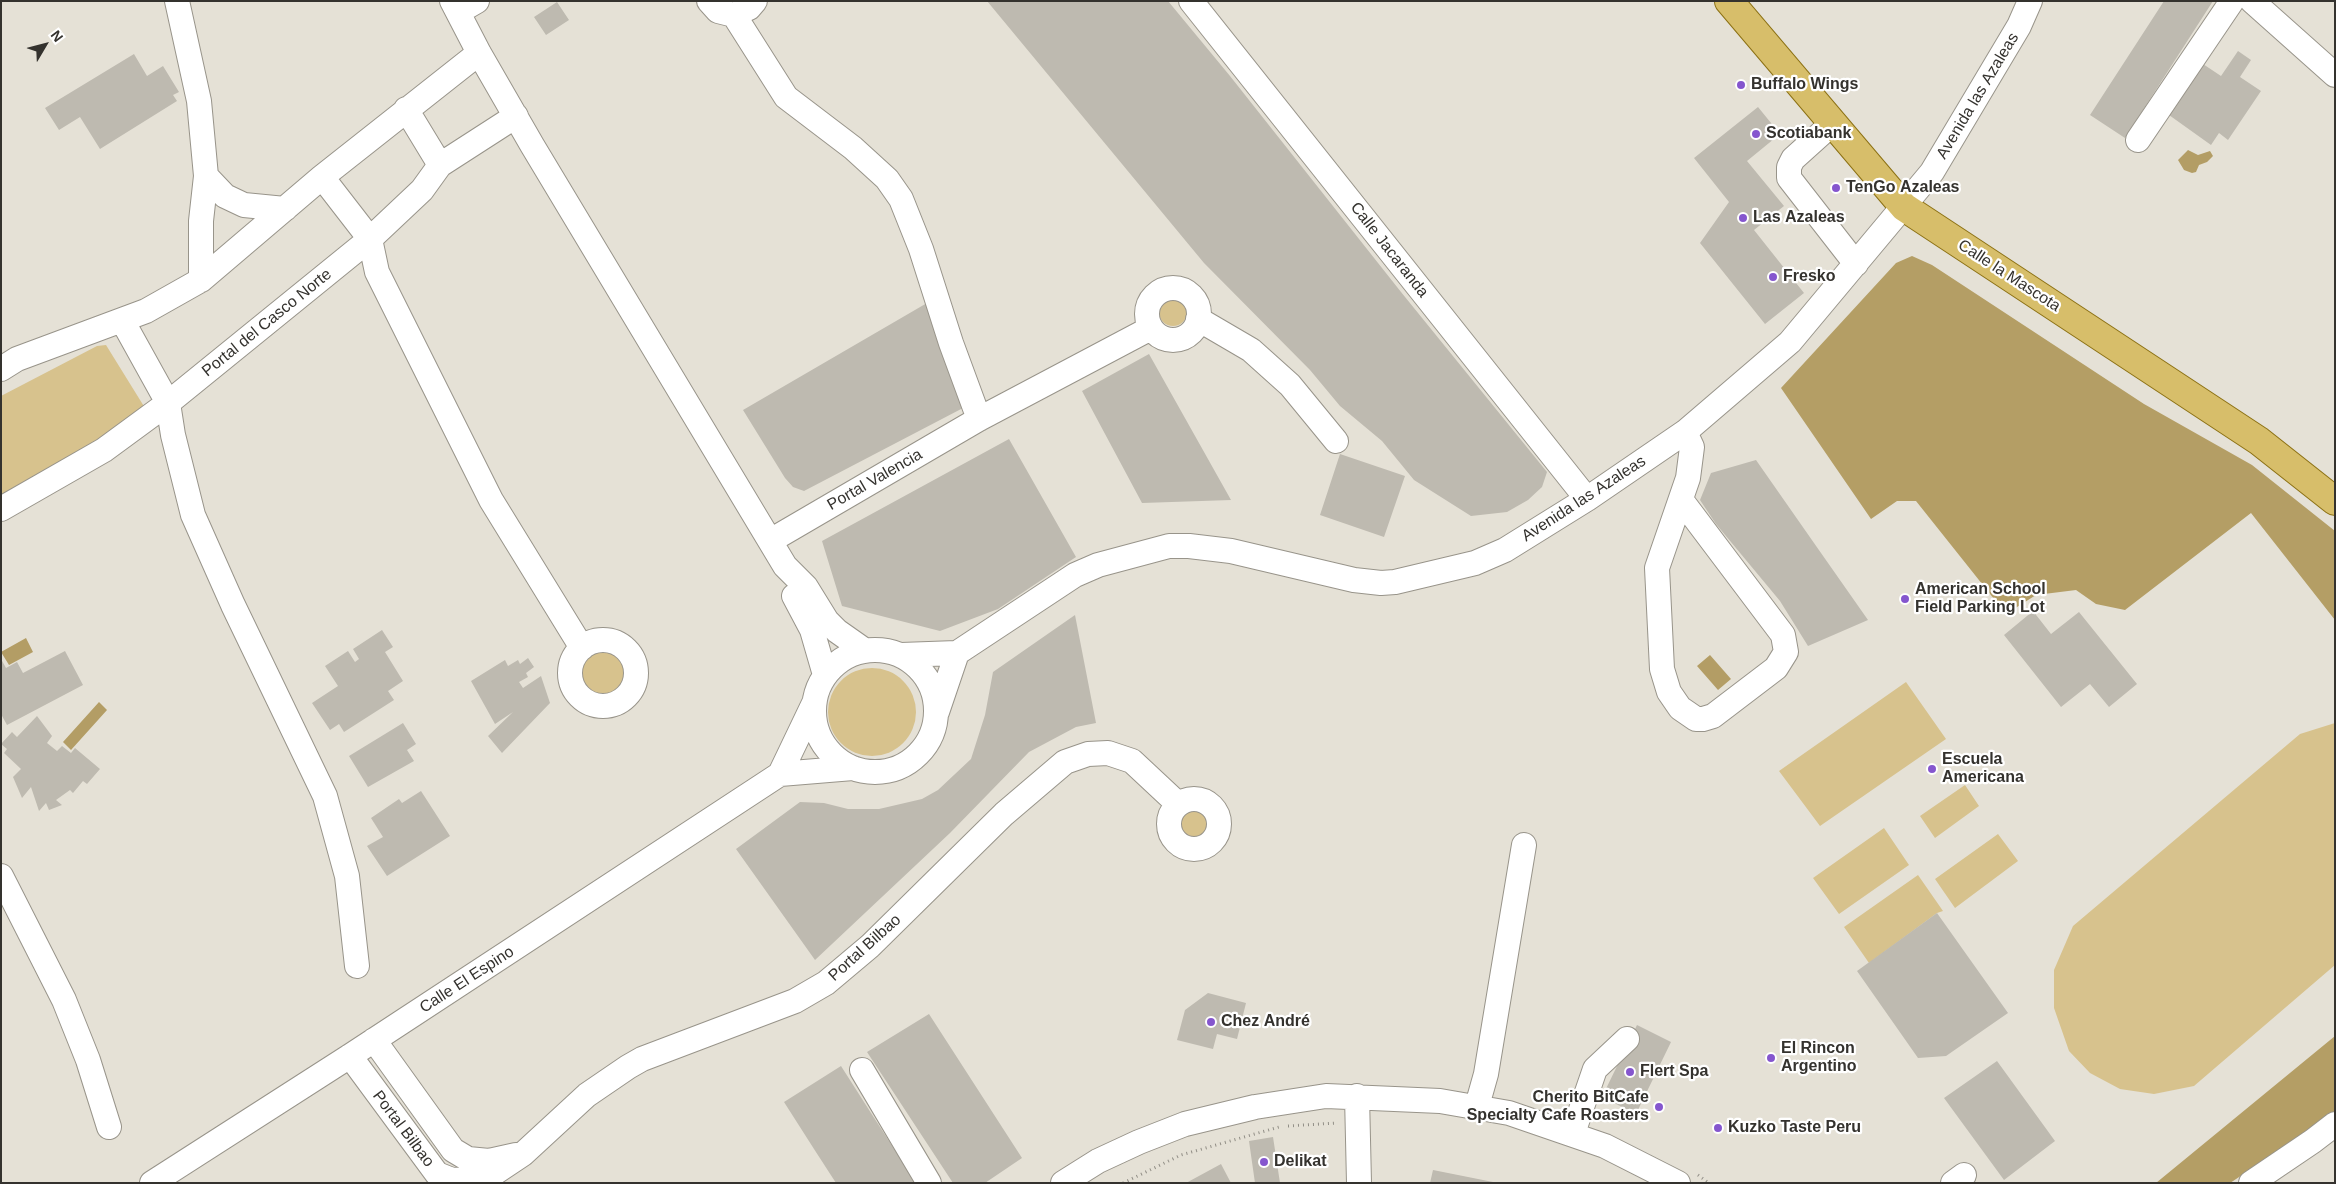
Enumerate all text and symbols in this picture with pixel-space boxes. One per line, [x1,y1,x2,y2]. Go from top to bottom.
north arrow [20,20,70,70]
text: N [48,27,66,45]
street label: Avenida las Azaleas [1933,29,2023,163]
place label: Buffalo Wings [1751,75,1858,95]
marker: Buffalo Wings [1735,79,1747,91]
place label: Scotiabank [1766,124,1851,144]
marker: Scotiabank [1750,128,1762,140]
place label: TenGo Azaleas [1846,178,1960,198]
marker: TenGo Azaleas [1830,182,1842,194]
street label: Calle Jacaranda [1346,199,1432,301]
place label: Las Azaleas [1753,208,1845,228]
marker: Las Azaleas [1737,212,1749,224]
street label: Calle la Mascota [1954,236,2064,316]
street label: Portal del Casco Norte [198,265,336,381]
place label: Fresko [1783,267,1835,287]
marker: Fresko [1767,271,1779,283]
street label: Portal Valencia [824,445,926,515]
street label: Avenida las Azaleas [1518,452,1650,546]
place label: American School Field Parking Lot [1915,580,2046,618]
marker: American School Field Parking Lot [1899,593,1911,605]
place label: Escuela Americana [1942,750,2024,788]
marker: Escuela Americana [1926,763,1938,775]
street label: Portal Bilbao [825,911,905,985]
street label: Calle El Espino [416,942,518,1018]
place label: Chez André [1221,1012,1310,1032]
marker: Chez André [1205,1016,1217,1028]
place label: El Rincon Argentino [1781,1039,1857,1077]
marker: El Rincon Argentino [1765,1052,1777,1064]
place label: Flert Spa [1640,1062,1708,1082]
marker: Flert Spa [1624,1066,1636,1078]
street label: Portal Bilbao [368,1087,438,1171]
place label: Cherito BitCafe Specialty Cafe Roasters [1467,1088,1649,1126]
marker: Cherito BitCafe Specialty Cafe Roasters [1653,1101,1665,1113]
place label: Kuzko Taste Peru [1728,1118,1861,1138]
marker: Kuzko Taste Peru [1712,1122,1724,1134]
place label: Delikat [1274,1152,1326,1172]
marker: Delikat [1258,1156,1270,1168]

